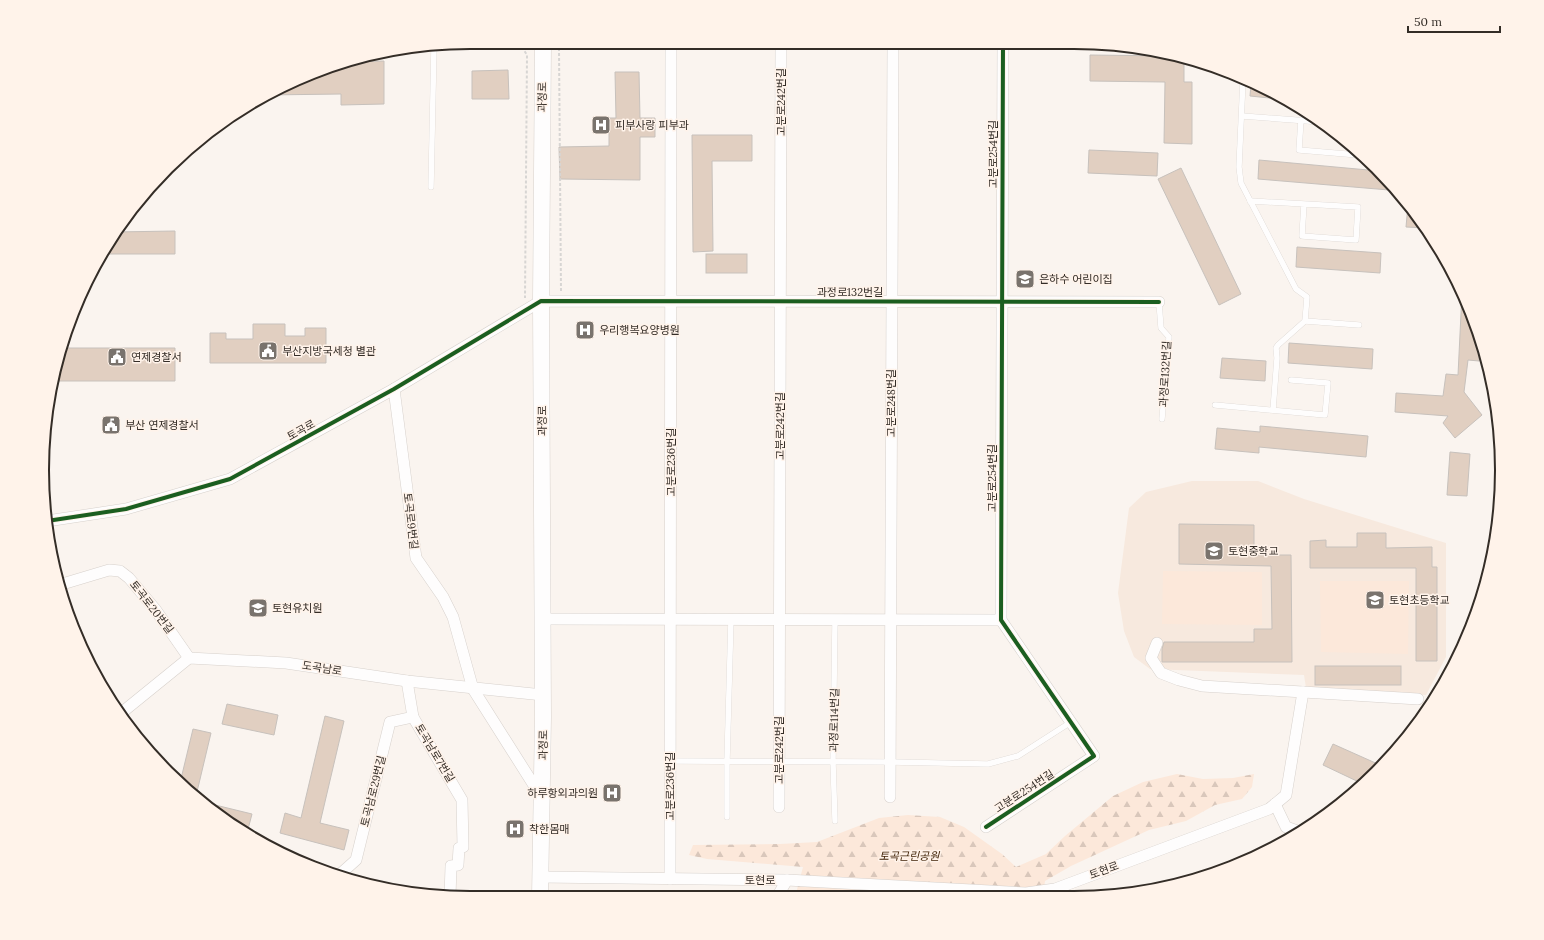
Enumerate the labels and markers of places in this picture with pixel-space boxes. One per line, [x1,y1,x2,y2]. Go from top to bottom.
hospital icon: 피부사랑 피부과 [590,114,612,136]
place label: 피부사랑 피부과 [615,118,689,132]
school or university icon: 은하수 어린이집 [1014,268,1036,290]
place label: 은하수 어린이집 [1039,272,1113,286]
hospital icon: 우리행복요양병원 [574,319,596,341]
place label: 우리행복요양병원 [599,323,680,337]
public building icon: 부산지방국세청 별관 [257,340,279,362]
place label: 부산지방국세청 별관 [282,344,376,358]
public building icon: 연제경찰서 [106,346,128,368]
place label: 연제경찰서 [131,350,182,364]
public building icon: 부산 연제경찰서 [100,414,122,436]
place label: 부산 연제경찰서 [125,418,199,432]
school or university icon: 토현중학교 [1203,540,1225,562]
place label: 토현중학교 [1228,544,1279,558]
school or university icon: 토현초등학교 [1364,589,1386,611]
place label: 토현초등학교 [1389,593,1450,607]
school or university icon: 토현유치원 [247,597,269,619]
place label: 토현유치원 [272,601,323,615]
hospital icon: 하루항외과의원 [601,782,623,804]
place label: 하루항외과의원 [527,786,598,800]
hospital icon: 착한몸매 [504,818,526,840]
place label: 착한몸매 [529,822,569,836]

